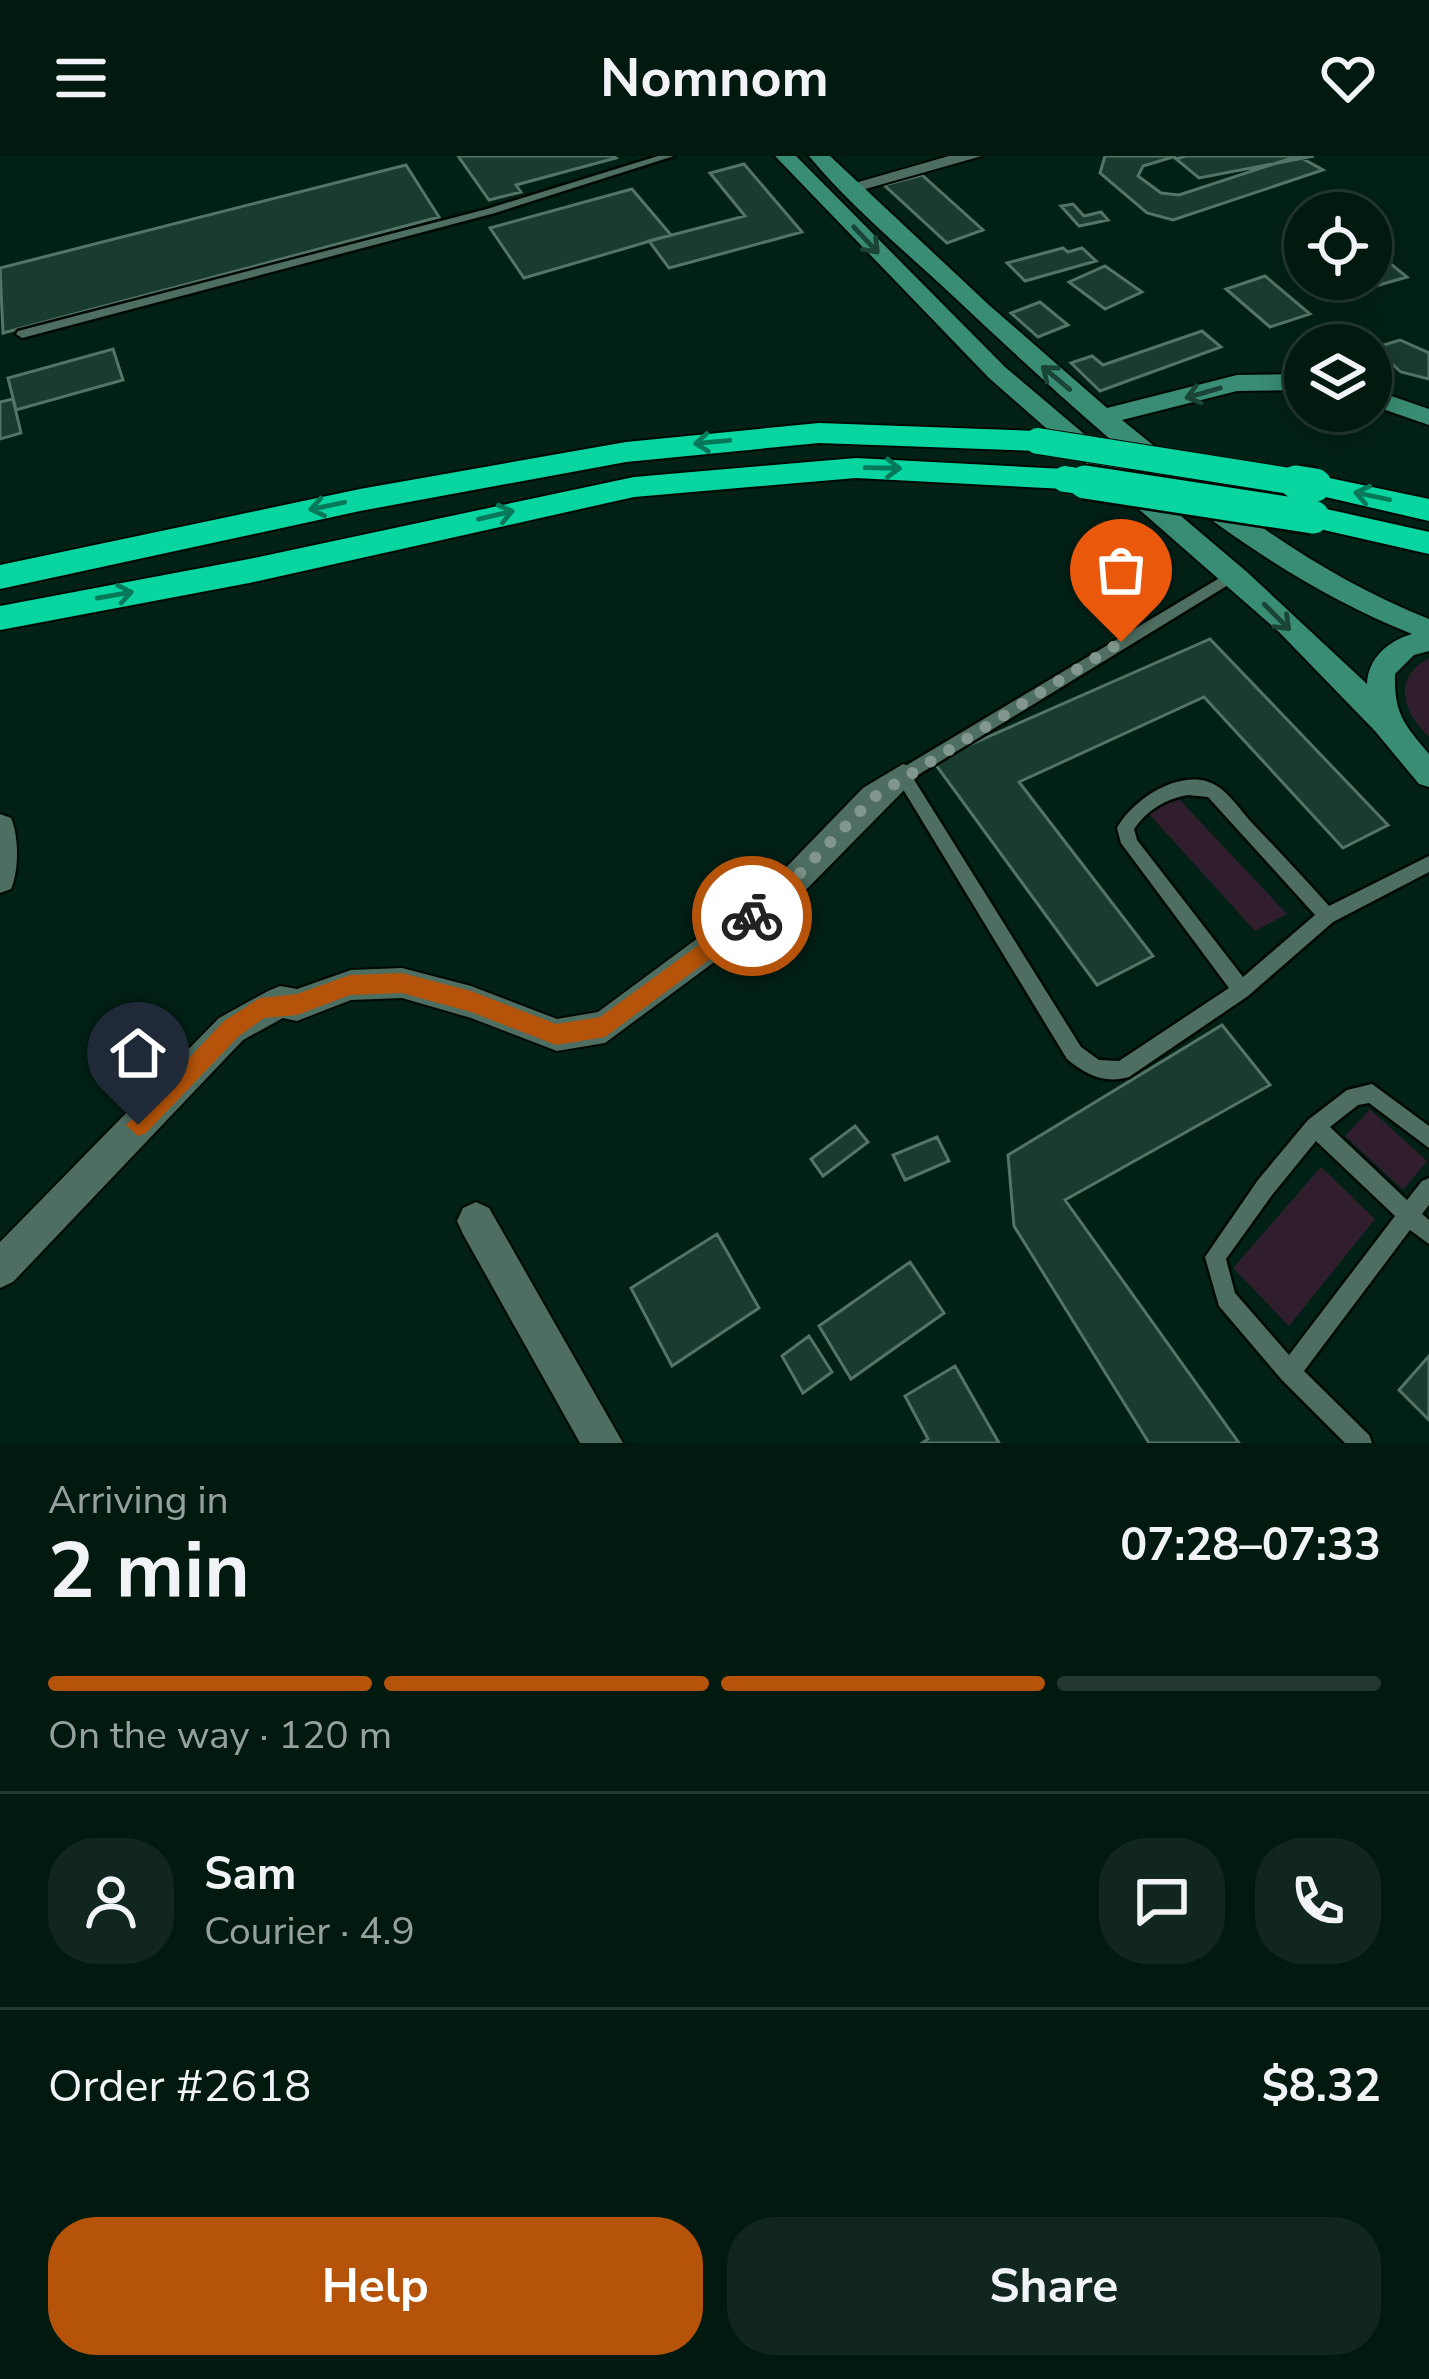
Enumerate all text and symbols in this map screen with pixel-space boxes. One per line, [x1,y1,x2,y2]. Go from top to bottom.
text: Nomnom [600,41,829,115]
icon: menu [48,45,114,111]
icon: heart [1315,45,1381,111]
map controls [1284,192,1392,432]
button: locate [1284,192,1392,300]
one-way arrow [852,225,880,254]
button: layers [1284,324,1392,432]
one-way arrow [1040,366,1072,392]
one-way arrow [1185,383,1223,405]
one-way arrow [693,431,732,454]
one-way arrow [863,457,902,480]
one-way arrow [1354,484,1392,507]
one-way arrow [309,496,347,519]
one-way arrow [477,502,515,525]
pin [1070,519,1172,642]
icon: bag [1088,537,1154,603]
one-way arrow [94,583,133,606]
one-way arrow [1262,602,1291,631]
courier [692,856,812,976]
icon: bike [719,883,785,949]
pin [87,1002,189,1125]
icon: home [105,1020,171,1086]
text: Arriving in [48,1474,229,1527]
text: 07:28–07:33 [1120,1515,1381,1576]
text: 2 min [48,1518,250,1625]
text: On the way · 120 m [48,1709,392,1762]
button: person [48,1838,174,1964]
button: chat [1099,1838,1225,1964]
button: phone [1255,1838,1381,1964]
text: Sam [204,1844,296,1905]
text: Courier · 4.9 [204,1905,415,1958]
text: Order #2618 [48,2056,311,2117]
text: $8.32 [1262,2056,1381,2117]
button: Help [48,2217,703,2355]
button: Share [727,2217,1381,2355]

